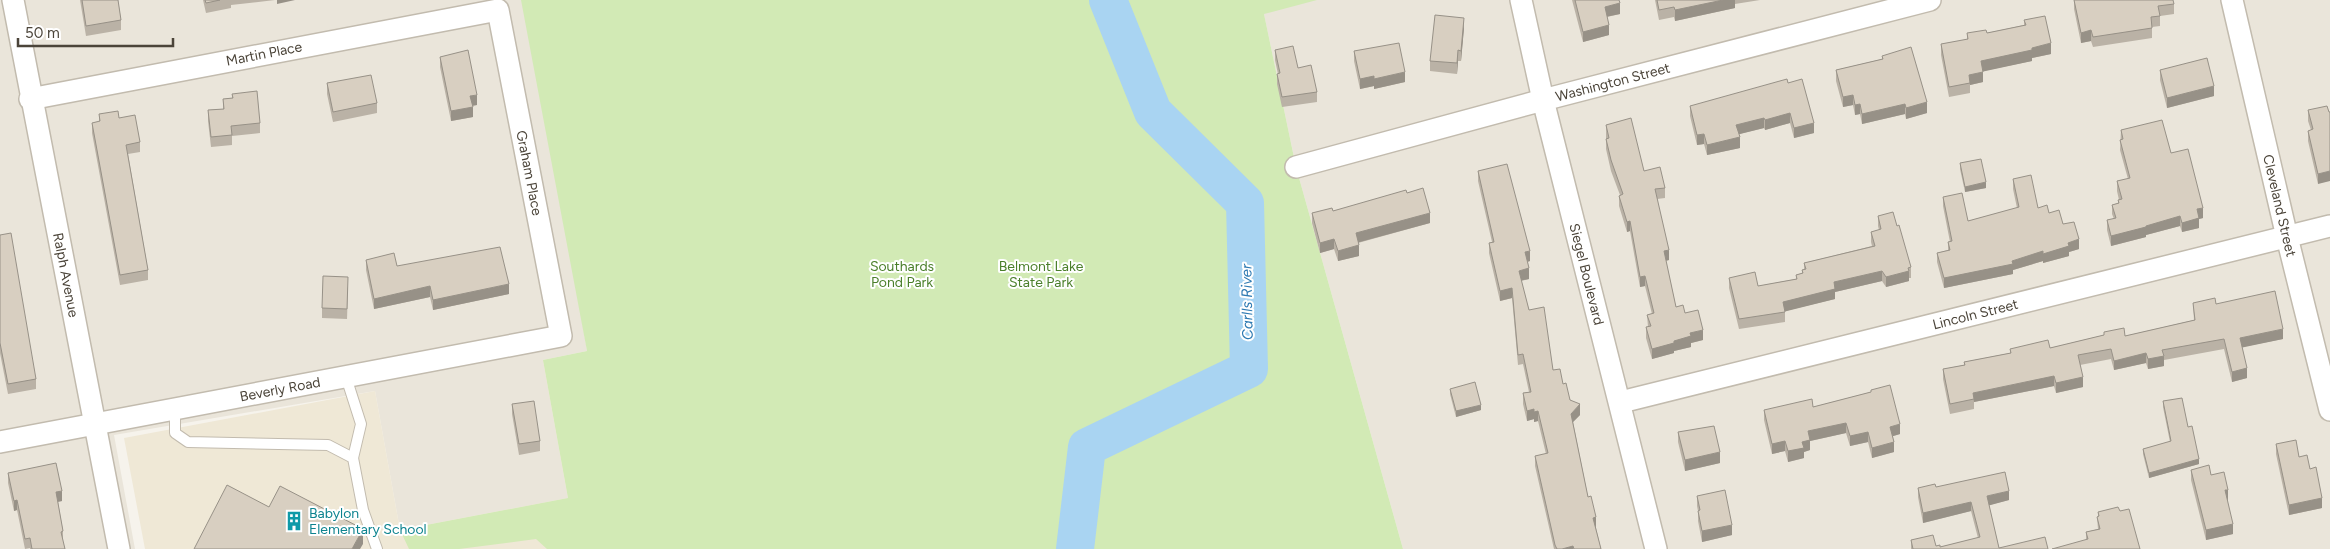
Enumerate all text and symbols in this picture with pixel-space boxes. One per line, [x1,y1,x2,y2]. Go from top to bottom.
scale bar [18,15,172,47]
text: 50 m [25,24,60,42]
street label: Martin Place [225,38,304,70]
street label: Washington Street [1554,59,1672,105]
street label: Graham Place [512,129,546,217]
street label: Cleveland Street [2260,153,2300,258]
street label: Siegel Boulevard [1566,222,1608,327]
street label: Ralph Avenue [50,231,83,319]
park label: Southards Pond Park [870,258,934,291]
park label: Belmont Lake State Park [999,258,1084,291]
water label: Carlls River [1237,263,1257,340]
street label: Lincoln Street [1931,295,2020,333]
street label: Beverly Road [238,373,322,405]
place label: Babylon Elementary School [309,505,427,538]
building icon: Babylon Elementary School [283,510,305,532]

